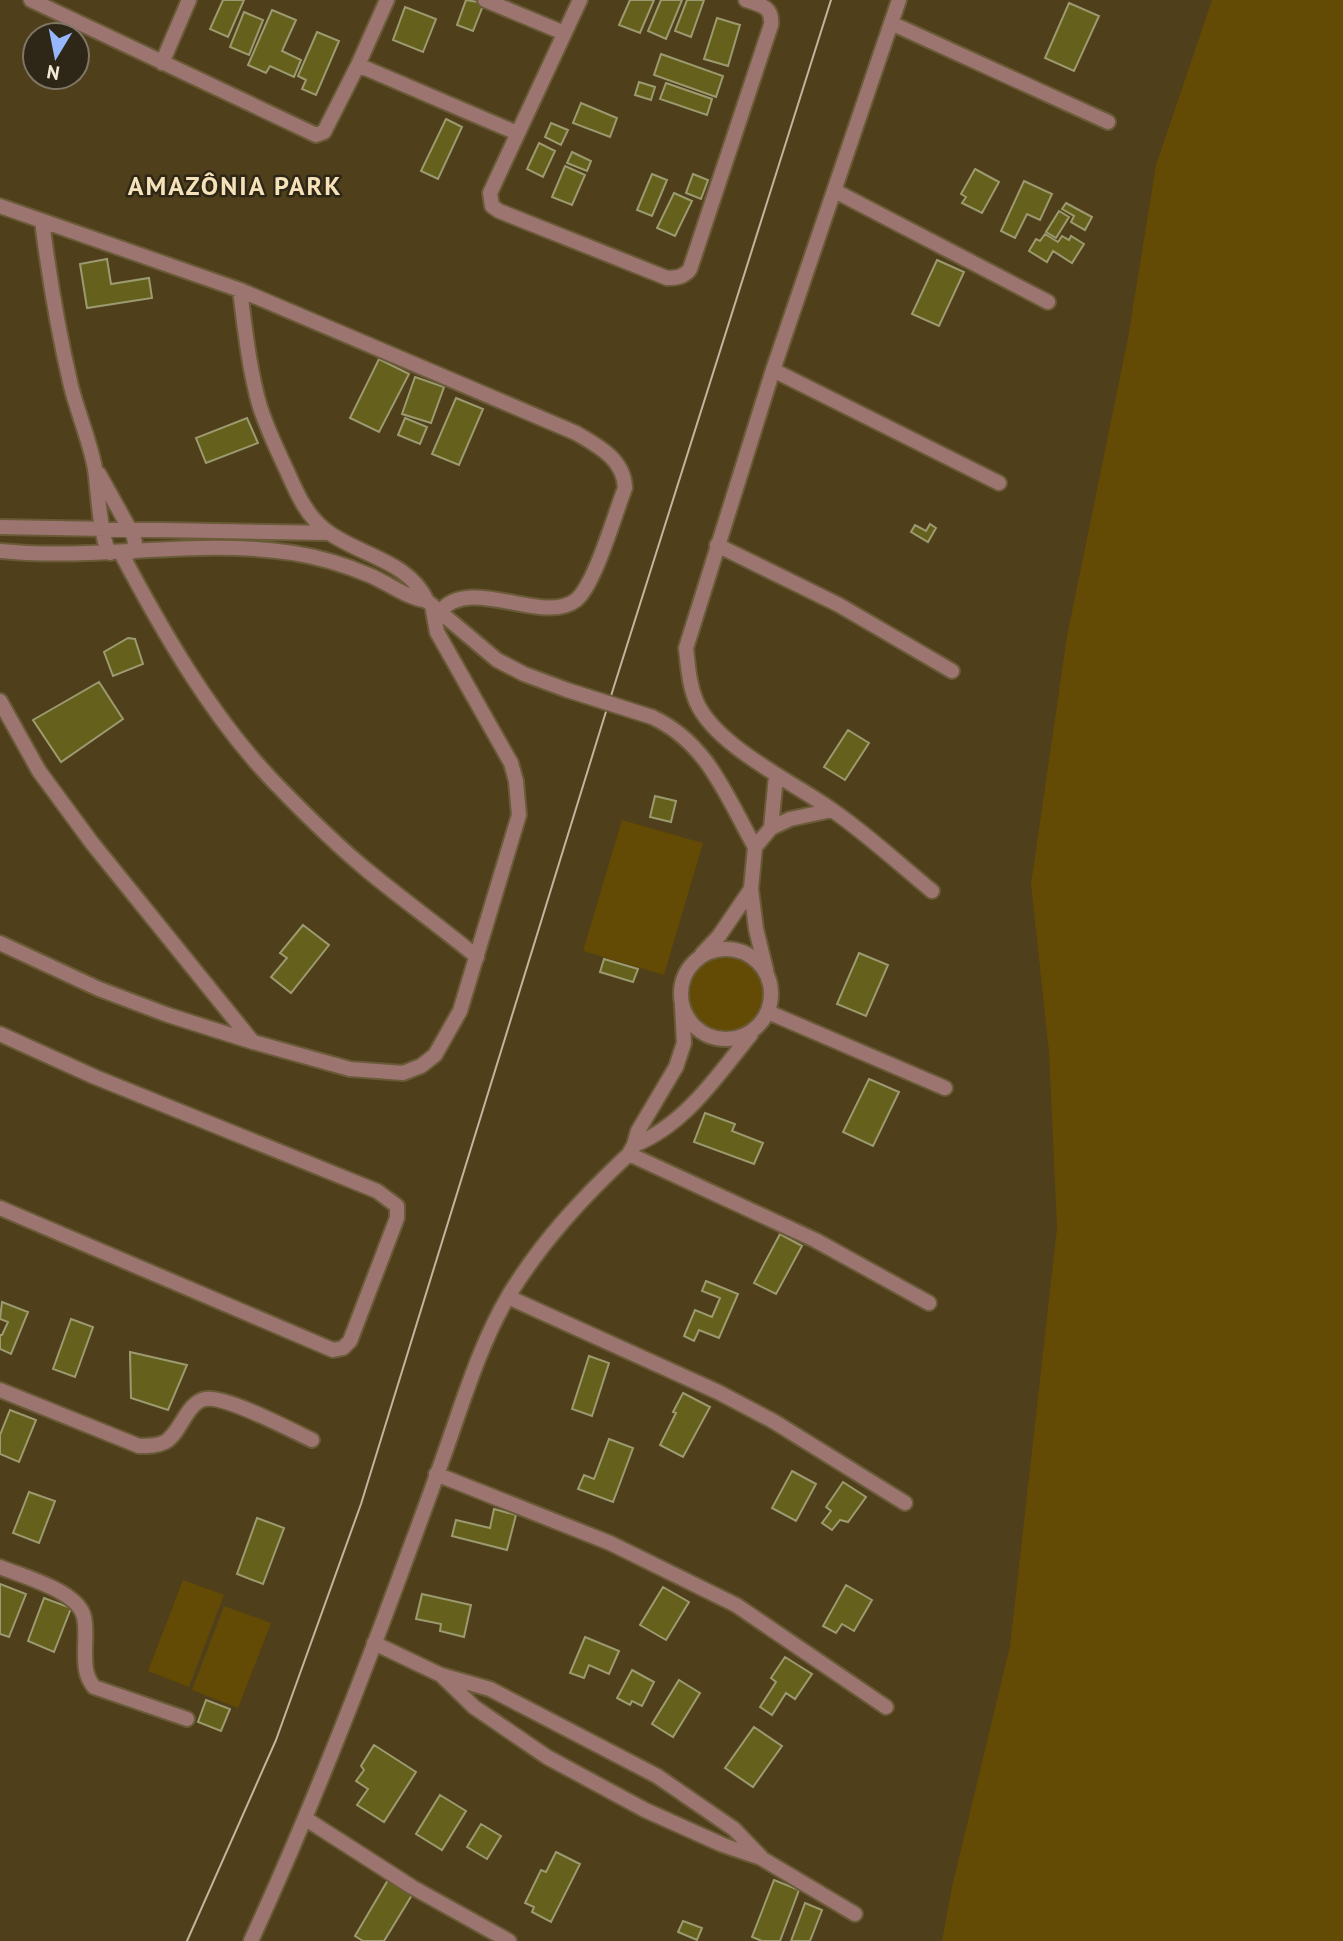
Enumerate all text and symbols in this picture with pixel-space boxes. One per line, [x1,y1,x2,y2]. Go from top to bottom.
north arrow [21,21,91,91]
text: N [45,60,61,86]
district label: AMAZÔNIA PARK [128,169,342,202]

